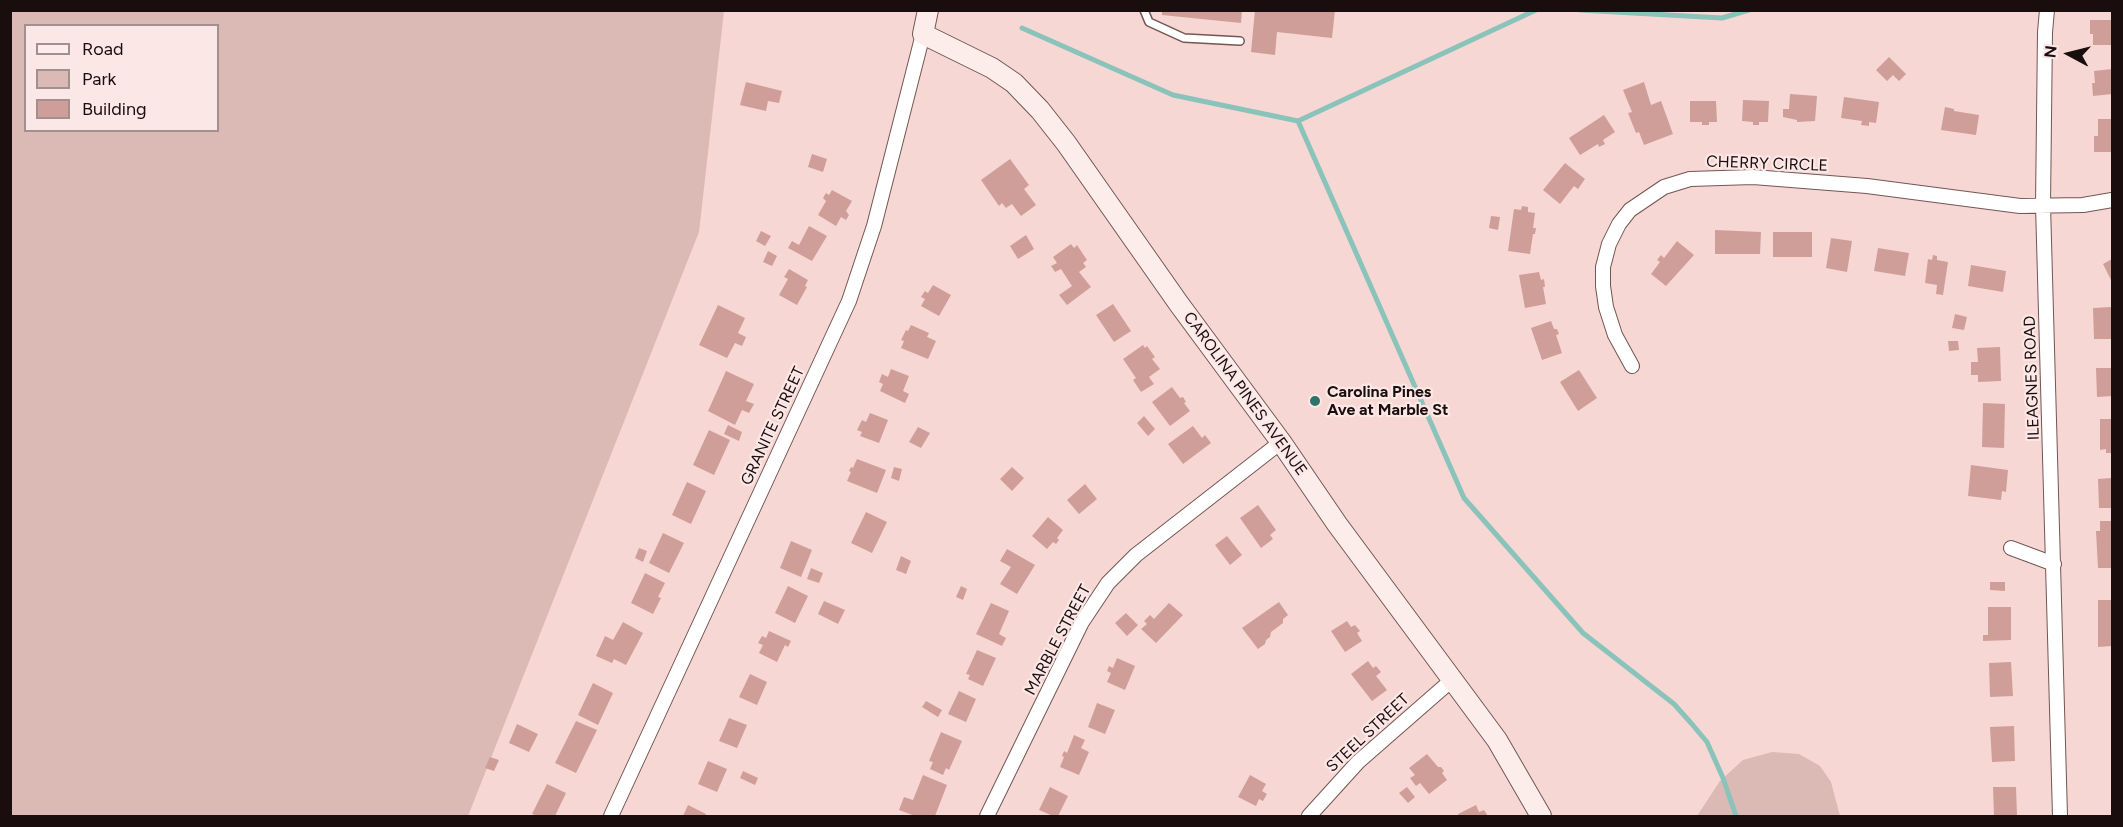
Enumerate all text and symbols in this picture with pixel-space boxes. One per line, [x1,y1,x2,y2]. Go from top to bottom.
legend [24,24,219,132]
north arrow [2039,24,2099,84]
text: Road [82,38,123,60]
text: N [2040,44,2061,59]
text: Park [82,68,116,90]
text: Building [82,98,147,120]
street label: CHERRY CIRCLE [1706,152,1828,176]
street label: CAROLINA PINES AVENUE [1179,308,1311,480]
street label: ILEAGNES ROAD [2020,315,2044,441]
street label: GRANITE STREET [737,364,809,488]
place label: Carolina Pines Ave at Marble St [1327,382,1448,420]
marker: Carolina Pines Ave at Marble St [1308,394,1322,408]
street label: MARBLE STREET [1021,581,1095,699]
street label: STEEL STREET [1323,690,1413,776]

